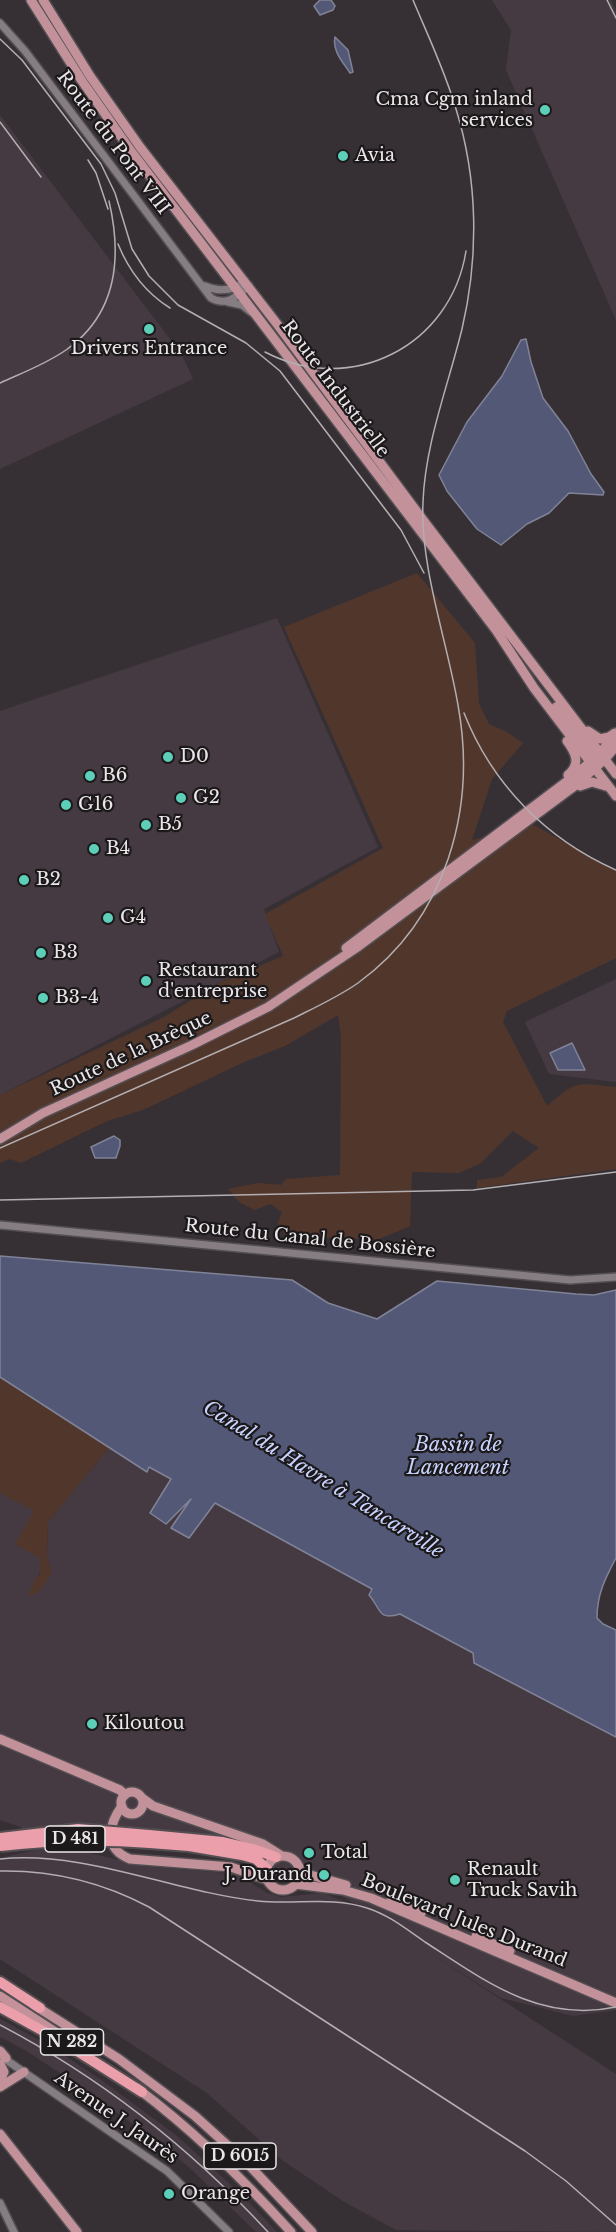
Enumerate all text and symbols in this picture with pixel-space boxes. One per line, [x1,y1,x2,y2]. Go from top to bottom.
street label: Route du Pont VIII [52,67,174,219]
place label: Cma Cgm inland services [376,89,533,132]
marker: Cma Cgm inland services [538,103,552,117]
place label: Avia [355,145,395,167]
marker: Avia [336,149,350,163]
street label: Route Industrielle [276,316,394,462]
marker: Drivers Entrance [142,322,156,336]
place label: Drivers Entrance [71,338,227,360]
place label: D0 [180,746,209,768]
marker: D0 [161,750,175,764]
place label: B6 [102,765,127,787]
marker: B6 [83,769,97,783]
place label: G2 [193,787,220,809]
marker: G2 [174,791,188,805]
place label: G16 [78,794,113,816]
marker: G16 [59,798,73,812]
place label: B5 [158,814,182,836]
marker: B5 [139,818,153,832]
place label: B4 [106,838,130,860]
marker: B4 [87,842,101,856]
place label: B2 [36,869,61,891]
marker: B2 [17,873,31,887]
place label: G4 [120,907,146,929]
marker: G4 [101,911,115,925]
place label: B3 [53,942,78,964]
marker: B3 [34,946,48,960]
place label: Restaurant d'entreprise [158,960,267,1002]
marker: Restaurant d'entreprise [139,974,153,988]
place label: B3-4 [55,987,99,1009]
marker: B3-4 [36,991,50,1005]
street label: Route de la Brèque [47,1007,215,1101]
street label: Route du Canal de Bossière [184,1215,436,1263]
water label: Canal du Havre à Tancarville [198,1396,448,1564]
water label: Bassin de Lancement [407,1433,509,1480]
place label: Kiloutou [104,1713,184,1735]
marker: Kiloutou [85,1717,99,1731]
road number: D 481 [45,1826,105,1852]
place label: Total [321,1842,368,1864]
marker: Total [302,1846,316,1860]
place label: Renault Truck Savih [467,1859,577,1902]
place label: J. Durand [224,1864,312,1886]
marker: J. Durand [317,1868,331,1882]
street label: Boulevard Jules Durand [358,1870,570,1972]
marker: Renault Truck Savih [448,1873,462,1887]
road number: N 282 [40,2029,104,2055]
street label: Avenue J. Jaurès [50,2067,182,2169]
road number: D 6015 [204,2143,276,2169]
place label: Orange [181,2183,250,2205]
marker: Orange [162,2187,176,2201]

